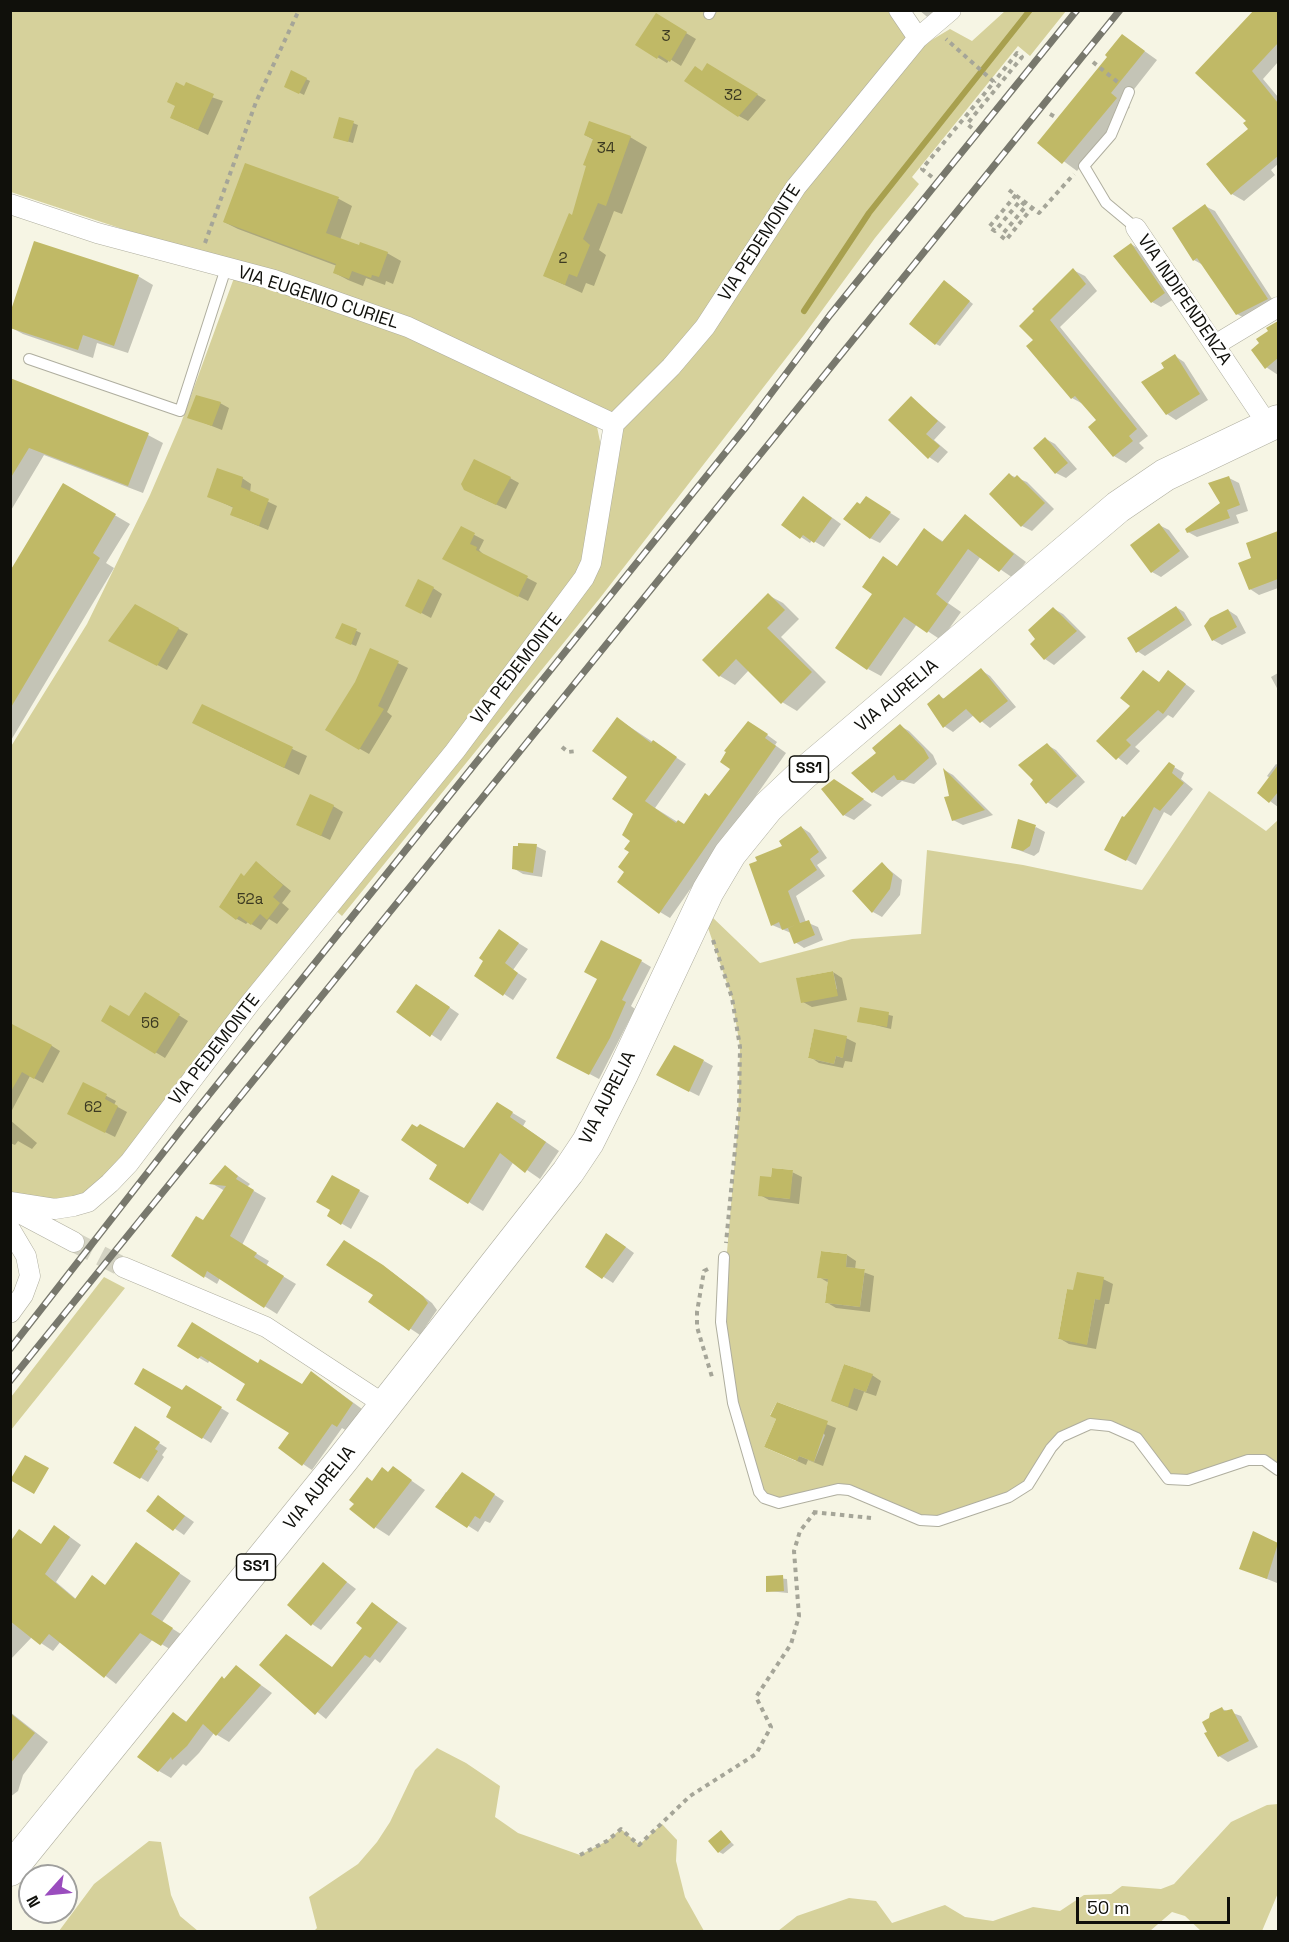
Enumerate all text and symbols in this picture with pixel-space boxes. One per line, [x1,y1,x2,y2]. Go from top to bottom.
house number: 3 [661,28,671,46]
house number: 32 [724,87,742,105]
house number: 34 [597,140,615,158]
street label: VIA PEDEMONTE [714,181,806,305]
street label: VIA INDIPENDENZA [1132,231,1236,369]
house number: 2 [558,250,568,268]
street label: VIA EUGENIO CURIEL [235,262,401,334]
street label: VIA PEDEMONTE [467,609,567,729]
street label: VIA AURELIA [851,655,943,737]
road number: SS1 [790,756,828,782]
house number: 52a [237,891,263,909]
street label: VIA PEDEMONTE [165,990,265,1110]
house number: 56 [141,1015,159,1033]
street label: VIA AURELIA [575,1048,641,1148]
house number: 62 [84,1099,102,1117]
street label: VIA AURELIA [280,1442,360,1534]
road number: SS1 [236,1554,276,1580]
north arrow [18,1864,78,1924]
scale bar [1079,1885,1234,1923]
text: N [22,1892,45,1911]
text: 50 m [1087,1896,1129,1919]

